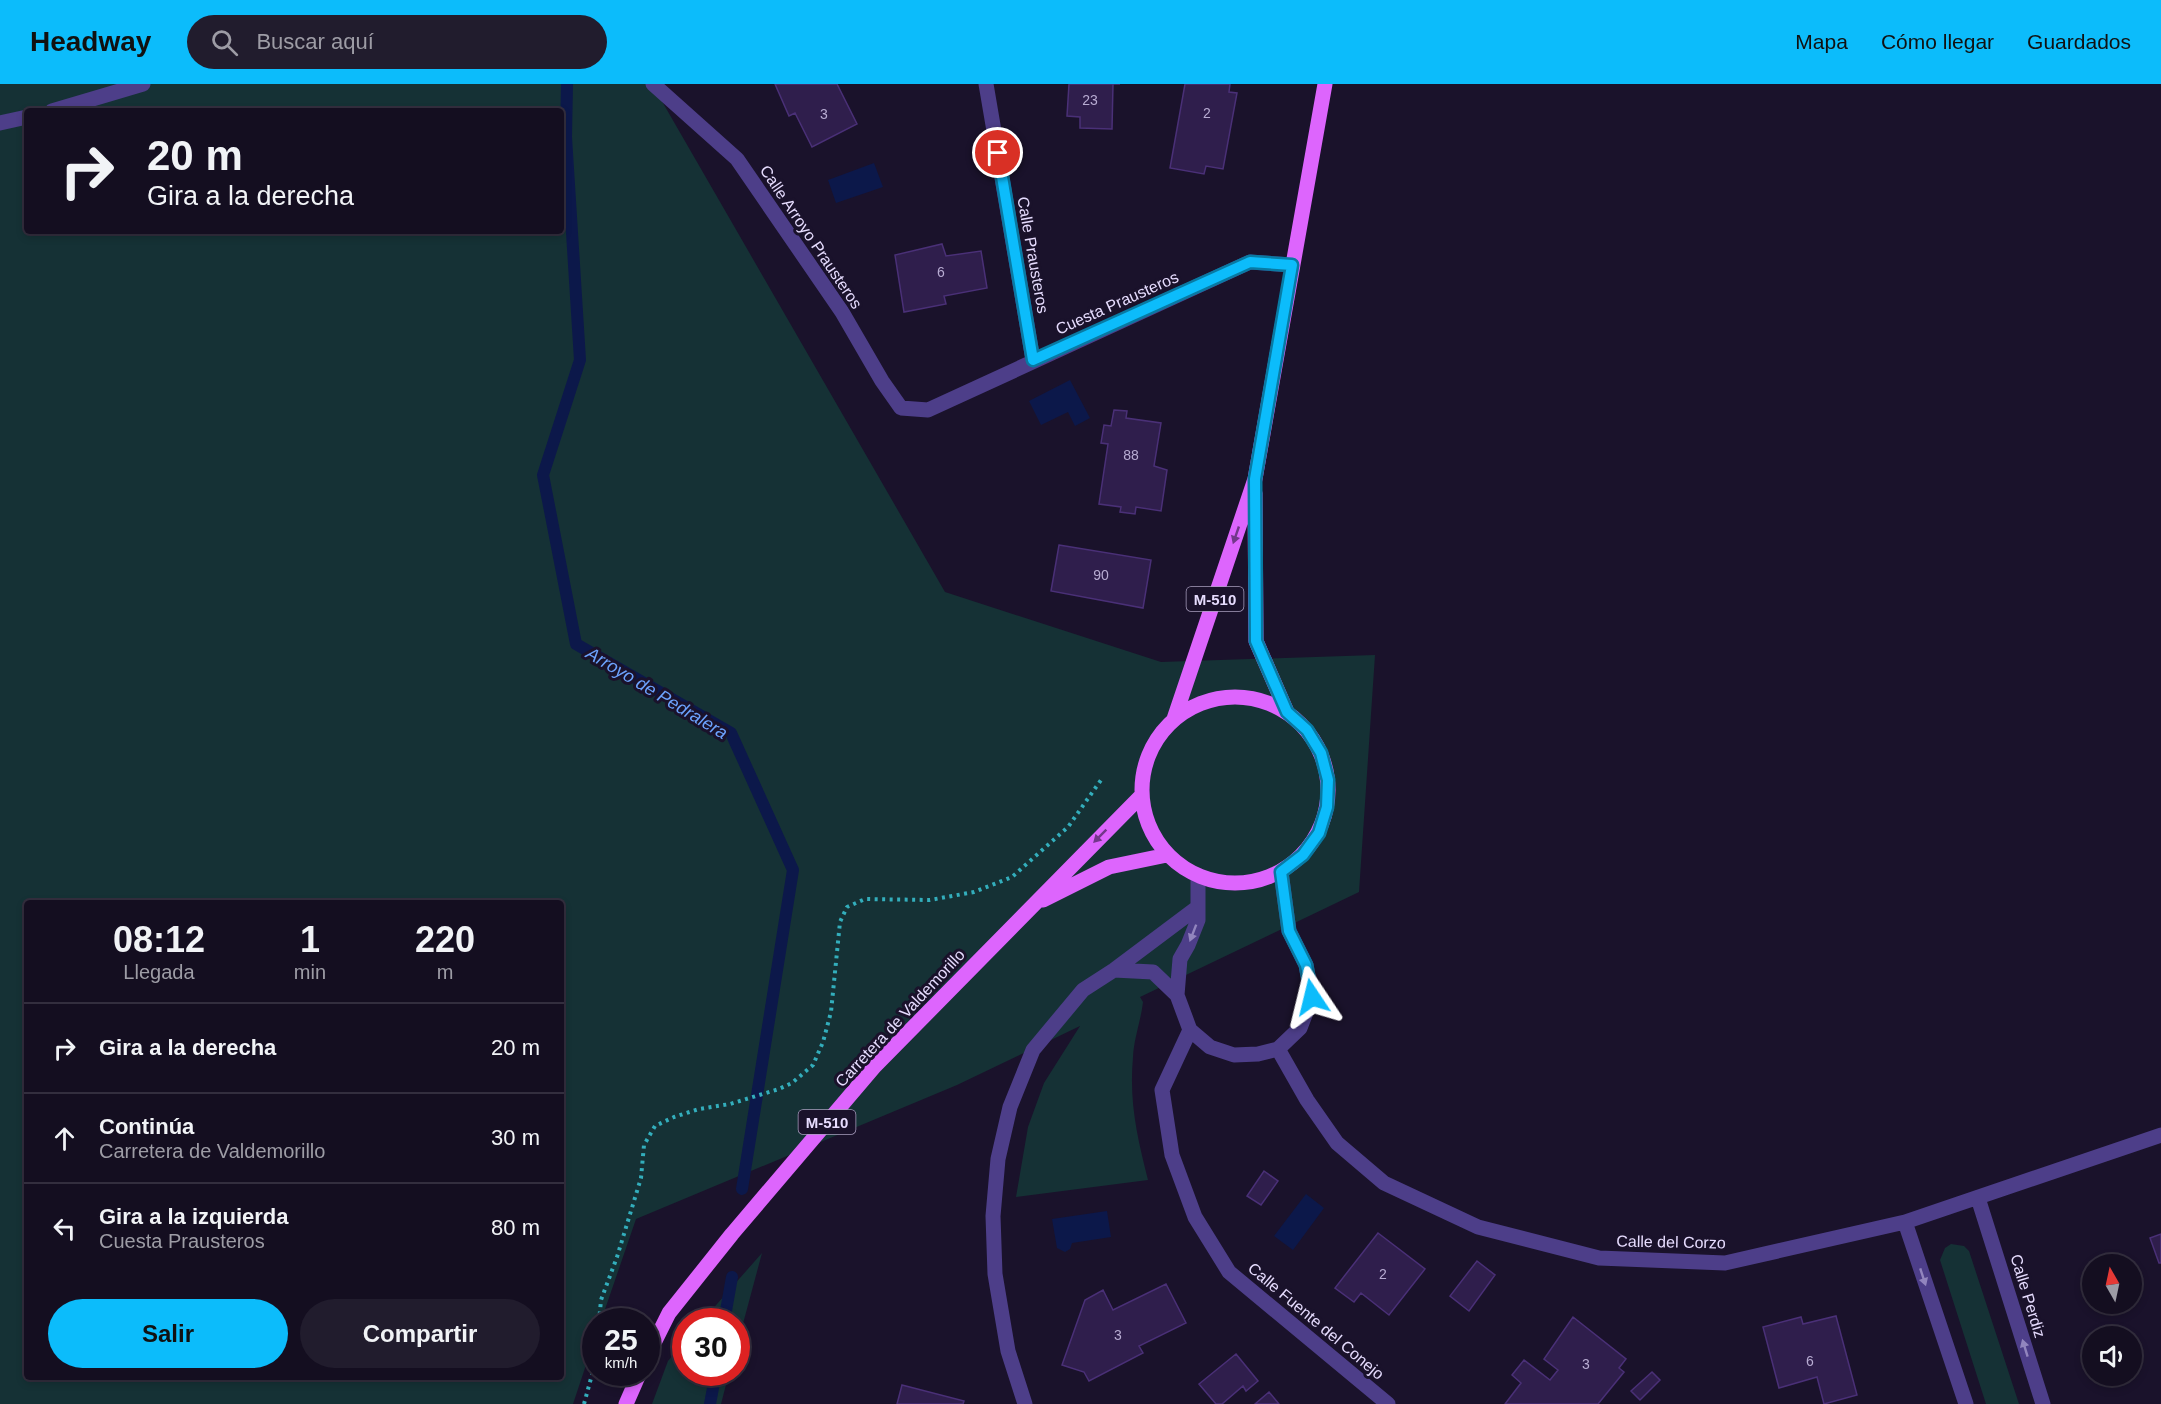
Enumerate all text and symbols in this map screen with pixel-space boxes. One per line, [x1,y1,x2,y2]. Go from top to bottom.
search box [187,15,607,69]
text: Headway [30,26,151,57]
icon: search [208,26,241,59]
text: Buscar aquí [256,29,374,54]
text: Mapa [1795,30,1848,53]
text: Cómo llegar [1881,30,1994,53]
text: Guardados [2027,30,2131,53]
house number: 23 [1082,92,1098,108]
house number: 2 [1203,105,1211,121]
house number: 3 [820,106,828,122]
pin [972,127,1023,178]
icon: right [48,132,126,210]
text: 20 m [147,132,243,179]
icon: arrive [981,136,1014,169]
street label: Calle Arroyo Prausteros [757,162,865,312]
text: Gira a la derecha [147,181,354,211]
street label: Calle Prausteros [1014,195,1052,315]
house number: 6 [937,264,945,280]
street label: Cuesta Prausteros [1053,268,1181,338]
house number: 88 [1123,447,1139,463]
one-way arrow [1231,526,1241,544]
house number: 90 [1093,567,1109,583]
road number: M-510 [1186,587,1244,611]
water label: Arroyo de Pedralera [582,642,731,743]
one-way arrow [1094,829,1108,843]
text: 08:12 [113,919,205,960]
text: 1 [300,919,320,960]
text: 220 [415,919,475,960]
one-way arrow [1188,924,1197,942]
street label: Carretera de Valdemorillo [832,946,968,1090]
text: Llegada [123,961,195,983]
text: min [294,961,326,983]
text: m [437,961,453,983]
position arrow [1280,965,1344,1029]
icon: right [48,1032,81,1065]
text: Gira a la derecha [99,1035,276,1060]
text: 20 m [491,1035,540,1060]
road number: M-510 [798,1110,856,1134]
text: Continúa [99,1114,194,1139]
icon: ahead [48,1122,81,1155]
text: 30 m [491,1125,540,1150]
text: Carretera de Valdemorillo [99,1140,325,1162]
text: Gira a la izquierda [99,1204,289,1229]
icon: left [48,1212,81,1245]
text: 80 m [491,1215,540,1240]
text: Cuesta Prausteros [99,1230,265,1252]
street label: Calle del Corzo [1616,1233,1726,1251]
street label: Calle Perdiz [2007,1252,2049,1340]
north arrow [2082,1254,2142,1314]
map controls [2082,1254,2142,1386]
street label: Calle Fuente del Conejo [1245,1259,1387,1383]
house number: 2 [1379,1266,1387,1282]
one-way arrow [1919,1268,1929,1286]
button: Salir [48,1299,288,1368]
button: Compartir [300,1299,540,1368]
speed limit sign: 30 [672,1308,750,1386]
text: 25 [604,1323,638,1356]
button: sound [2082,1326,2142,1386]
house number: 3 [1114,1327,1122,1343]
one-way arrow [2020,1339,2030,1357]
house number: 6 [1806,1353,1814,1369]
text: km/h [605,1354,637,1371]
house number: 3 [1582,1356,1590,1372]

